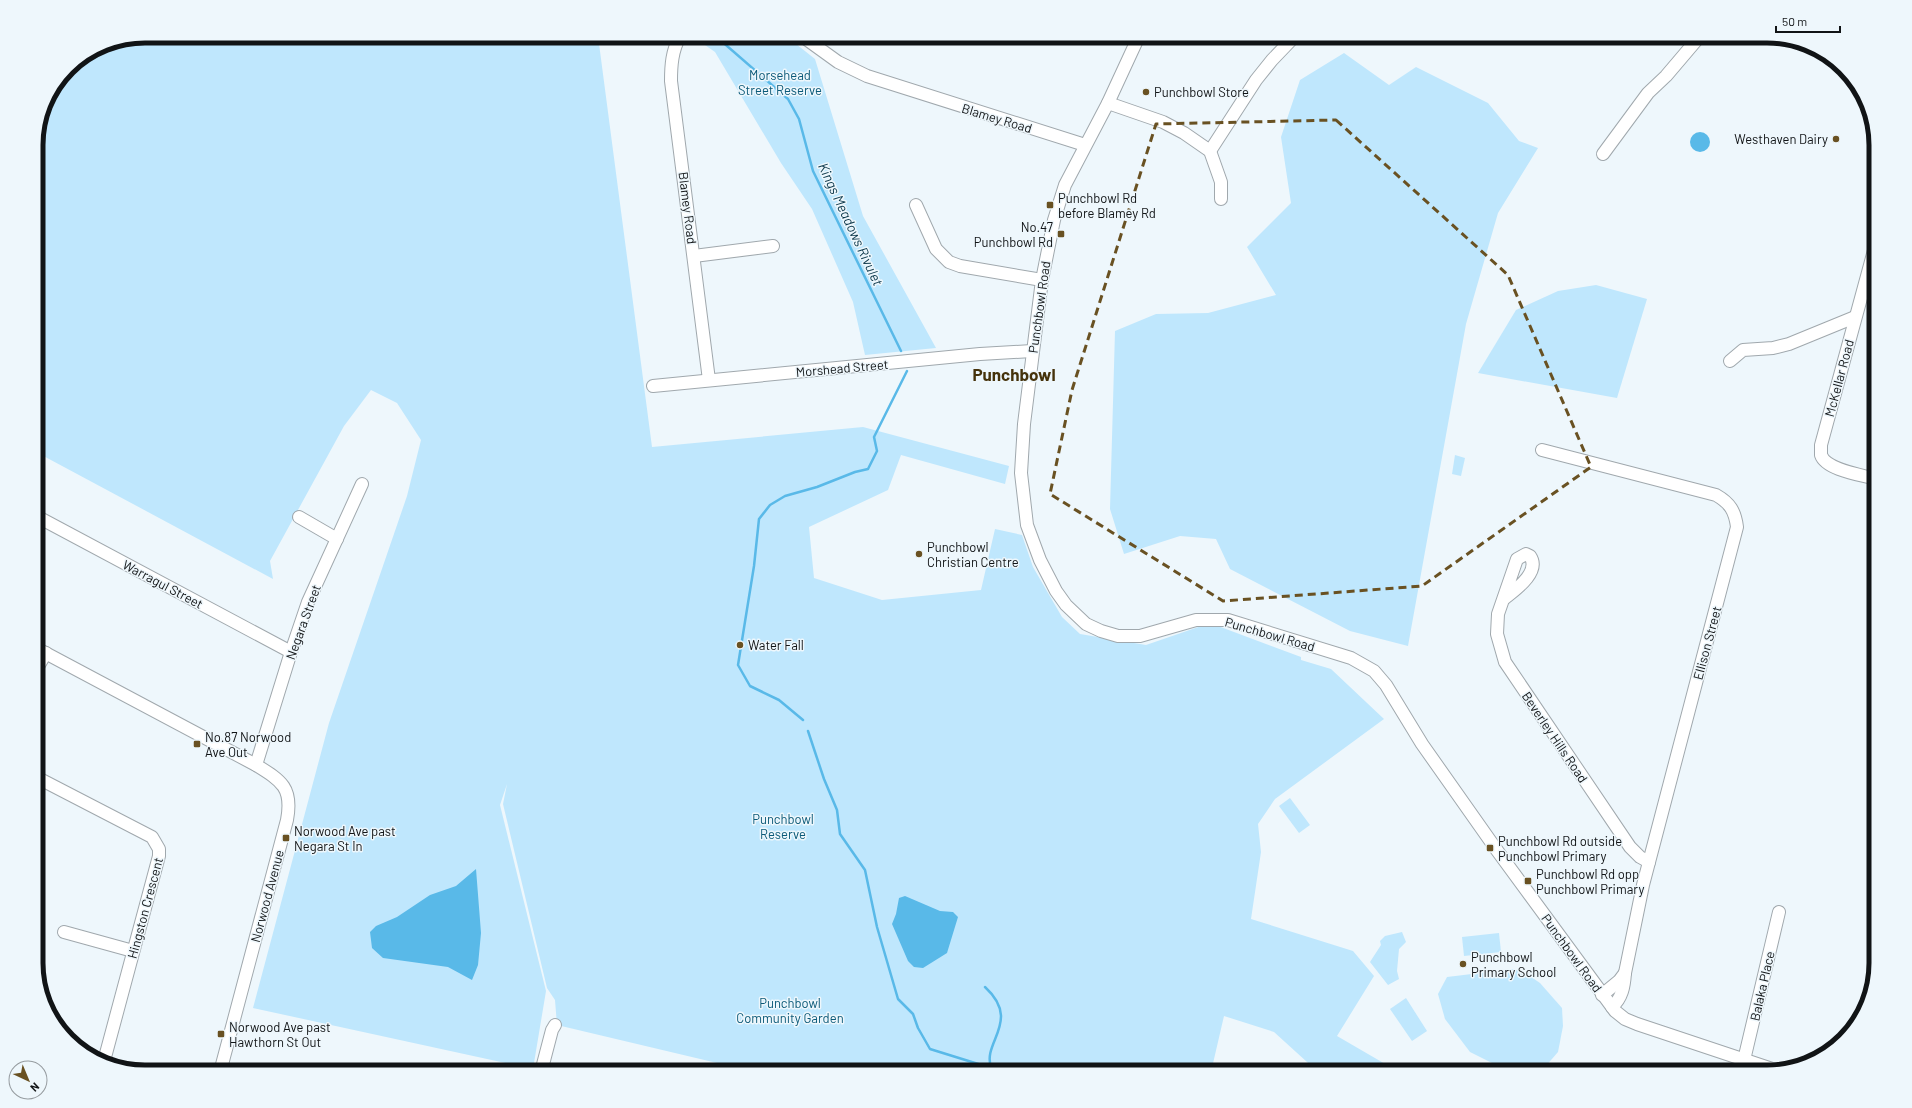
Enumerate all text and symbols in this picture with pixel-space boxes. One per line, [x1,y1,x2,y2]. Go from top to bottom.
scale bar [1776,8,1840,34]
text: 50 m [1782,14,1807,28]
park label: Morsehead Street Reserve [738,67,822,98]
place label: Punchbowl Store [1154,84,1249,100]
marker: Punchbowl Store [1141,87,1151,97]
street label: Blamey Road [960,100,1034,136]
place label: Westhaven Dairy [1734,131,1828,147]
marker: Westhaven Dairy [1831,134,1841,144]
water label: Kings Meadows Rivulet [815,160,887,288]
street label: Blamey Road [676,171,700,245]
place label: Punchbowl Rd before Blamey Rd [1058,190,1156,221]
marker: Punchbowl Rd before Blamey Rd [1045,200,1055,210]
place label: No.47 Punchbowl Rd [974,219,1053,250]
marker: No.47 Punchbowl Rd [1056,229,1066,239]
street label: Punchbowl Road [1025,260,1053,354]
street label: McKellar Road [1821,338,1857,418]
street label: Morshead Street [795,356,889,380]
district label: Punchbowl [972,364,1056,384]
place label: Punchbowl Christian Centre [927,539,1019,570]
marker: Punchbowl Christian Centre [914,549,924,559]
street label: Warragul Street [120,556,206,612]
street label: Negara Street [282,582,324,662]
street label: Ellison Street [1689,604,1725,682]
street label: Punchbowl Road [1223,614,1317,654]
place label: Water Fall [748,637,804,653]
marker: Water Fall [735,640,745,650]
street label: Beverley Hills Road [1519,688,1591,786]
place label: No.87 Norwood Ave Out [205,729,291,760]
marker: No.87 Norwood Ave Out [192,739,202,749]
park label: Punchbowl Reserve [752,811,814,842]
place label: Norwood Ave past Negara St In [294,823,396,854]
marker: Norwood Ave past Negara St In [281,833,291,843]
place label: Punchbowl Rd outside Punchbowl Primary [1498,833,1622,864]
marker: Punchbowl Rd outside Punchbowl Primary [1485,843,1495,853]
street label: Norwood Avenue [247,848,287,944]
street label: Hingston Crescent [124,856,166,960]
place label: Punchbowl Rd opp Punchbowl Primary [1536,866,1644,897]
marker: Punchbowl Rd opp Punchbowl Primary [1523,876,1533,886]
street label: Punchbowl Road [1538,911,1606,995]
place label: Punchbowl Primary School [1471,949,1556,980]
street label: Balaka Place [1746,950,1778,1022]
marker: Punchbowl Primary School [1458,959,1468,969]
park label: Punchbowl Community Garden [736,995,844,1026]
place label: Norwood Ave past Hawthorn St Out [229,1019,331,1050]
marker: Norwood Ave past Hawthorn St Out [216,1029,226,1039]
north arrow [8,1060,48,1100]
text: N [28,1080,42,1095]

